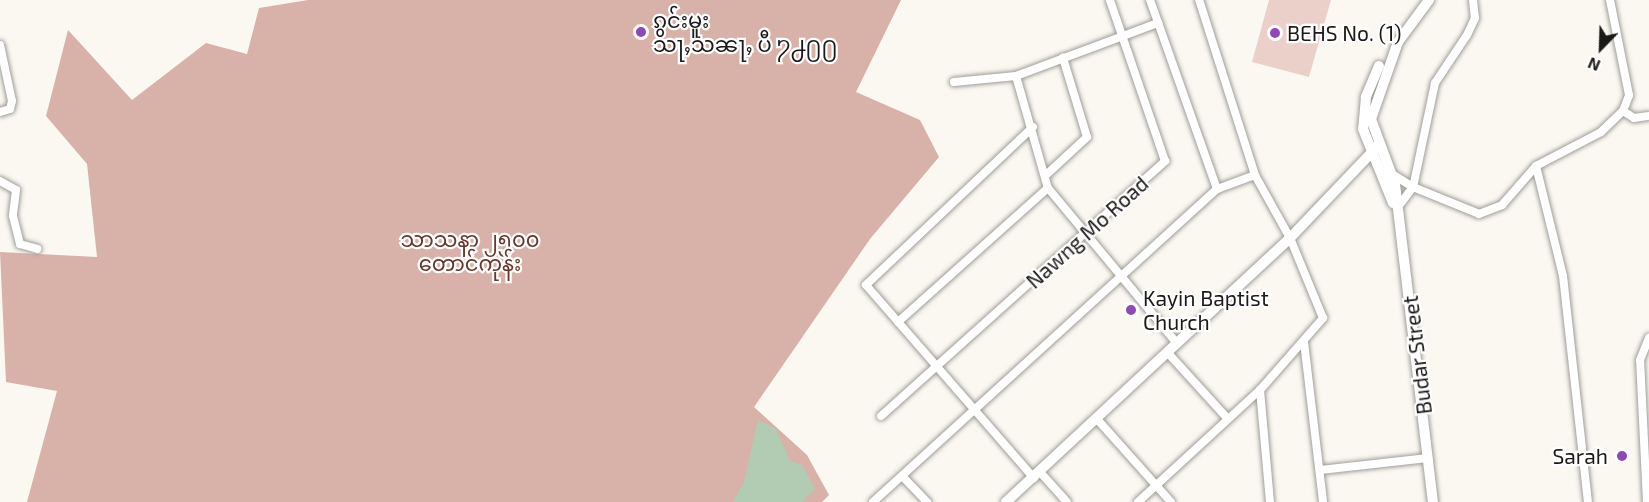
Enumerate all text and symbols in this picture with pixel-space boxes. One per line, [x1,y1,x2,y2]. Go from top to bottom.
place label: ၵွင်းမူး သႃႇသၼႃႇ ပီ ႒႕႐႐ [653,7,838,57]
north arrow [1571,18,1631,78]
place label: BEHS No. (1) [1287,20,1401,46]
marker: ၵွင်းမူး သႃႇသၼႃႇ ပီ ႒႕႐႐ [634,25,648,39]
marker: BEHS No. (1) [1268,26,1282,40]
text: N [1585,54,1603,76]
street label: Nawng Mo Road [1021,171,1153,293]
park label: သာသနာ ၂၅၀၀ တောင်ကုန်း [401,226,539,276]
place label: Kayin Baptist Church [1143,285,1269,335]
street label: Budar Street [1397,294,1437,416]
marker: Kayin Baptist Church [1124,303,1138,317]
place label: Sarah [1553,443,1608,469]
marker: Sarah [1613,447,1631,465]

